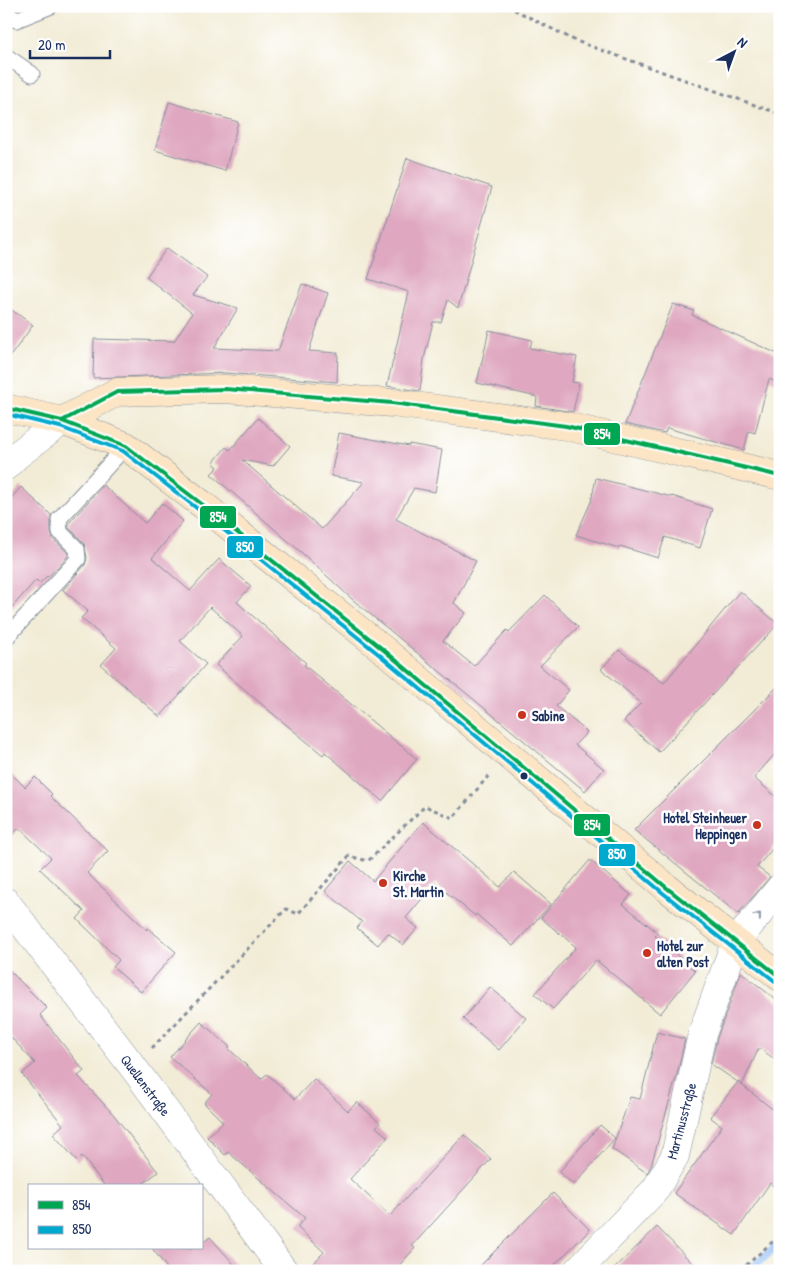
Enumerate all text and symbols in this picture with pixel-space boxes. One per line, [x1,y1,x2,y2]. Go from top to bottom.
scale bar [30,28,110,60]
north arrow [708,28,758,78]
text: N [734,32,752,52]
text: 20 m [38,34,65,55]
line badge: 854 [583,422,621,446]
text: 854 [593,424,611,443]
line badge: 854 [199,505,237,529]
text: 854 [209,507,227,526]
line badge: 850 [226,535,264,559]
text: 850 [236,537,255,556]
place label: Sabine [532,706,565,725]
marker: Sabine [516,709,528,721]
unlabelled marker [519,771,529,781]
place label: Hotel Steinheuer Heppingen [663,808,748,845]
line badge: 854 [573,813,611,837]
text: 854 [583,815,601,834]
marker: Hotel Steinheuer Heppingen [751,819,763,831]
line badge: 850 [598,843,636,867]
text: 850 [608,844,627,863]
place label: Kirche St. Martin [393,866,444,901]
marker: Kirche St. Martin [377,877,389,889]
one-way arrow [752,913,760,922]
place label: Hotel zur alten Post [657,936,710,971]
marker: Hotel zur alten Post [641,947,653,959]
street label: Quellenstraße [116,1050,176,1121]
street label: Martinusstraße [662,1080,701,1162]
legend [28,1184,202,1250]
text: 854 [72,1194,91,1215]
text: 850 [72,1218,92,1239]

